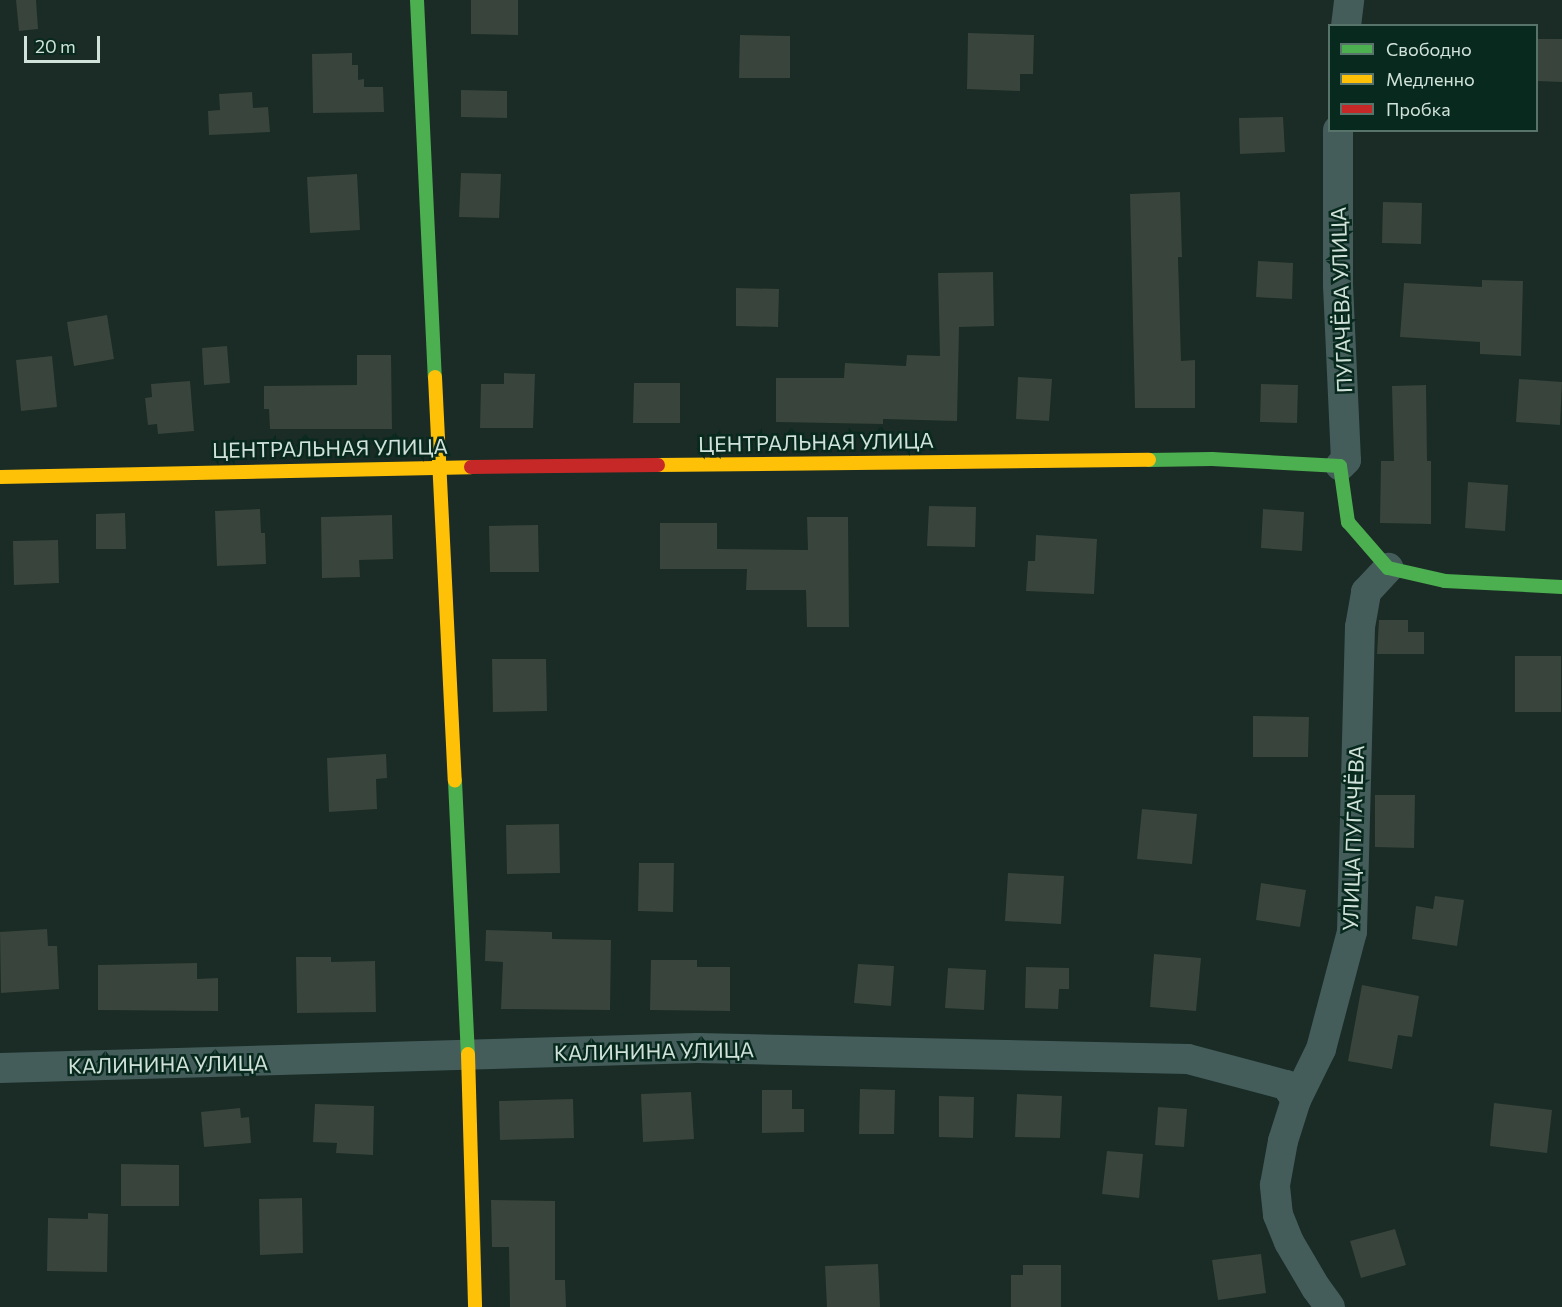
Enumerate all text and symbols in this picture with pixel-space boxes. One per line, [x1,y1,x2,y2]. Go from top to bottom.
scale bar [27,24,104,62]
legend [1328,24,1538,132]
text: 20 m [35,35,76,57]
text: Свободно [1386,38,1472,60]
text: Медленно [1386,68,1475,90]
text: Пробка [1386,98,1451,120]
street label: ПУГАЧЁВА УЛИЦА [1325,206,1357,394]
street label: ЦЕНТРАЛЬНАЯ УЛИЦА [698,427,934,457]
street label: ЦЕНТРАЛЬНАЯ УЛИЦА [212,433,448,463]
street label: УЛИЦА ПУГАЧЁВА [1337,744,1369,932]
street label: КАЛИНИНА УЛИЦА [554,1037,754,1065]
street label: КАЛИНИНА УЛИЦА [68,1050,268,1078]

